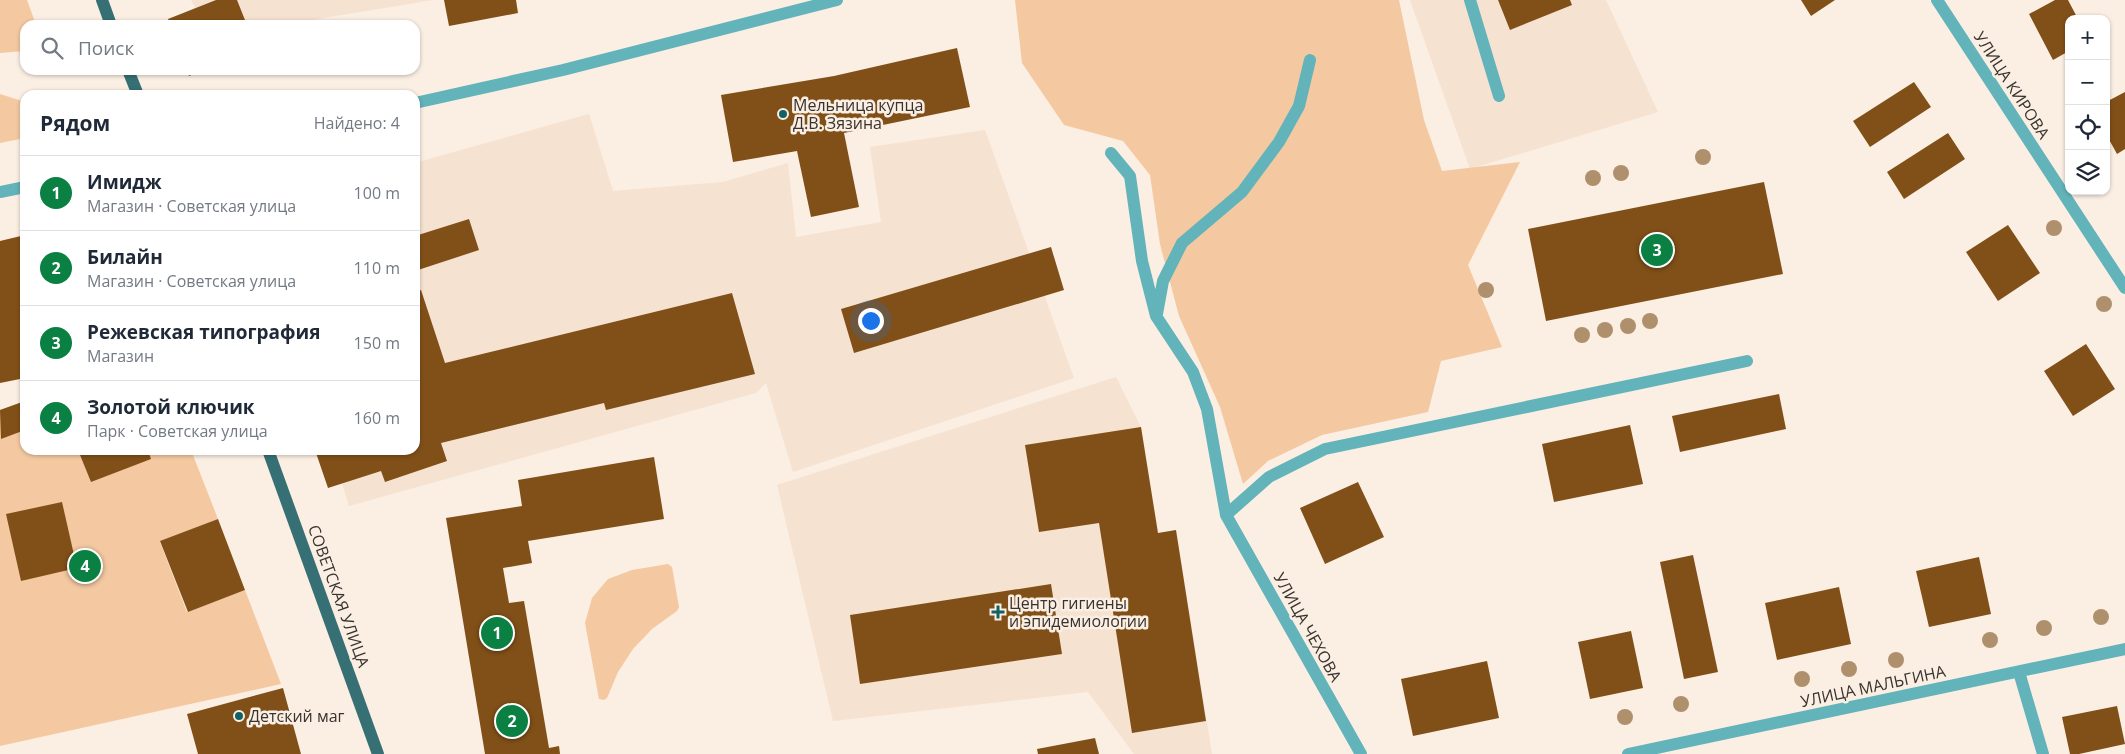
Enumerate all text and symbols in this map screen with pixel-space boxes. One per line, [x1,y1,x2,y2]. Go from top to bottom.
map controls [2065,15,2110,195]
button: + [2065,15,2110,60]
search box [20,20,420,75]
street label: УЛИЦА КИРОВА [1969,27,2055,144]
icon: search [38,34,66,62]
text: Поиск [78,35,134,61]
button: − [2065,60,2110,105]
place label: Мельница купца Д.В. Зязина [793,94,923,134]
button: locate [2065,105,2110,150]
marker: Мельница купца Д.В. Зязина [777,108,789,120]
text: Рядом [40,109,110,137]
text: Найдено: 4 [314,112,400,134]
button: layers [2065,150,2110,195]
text: Имидж [87,169,162,195]
text: 1 [51,182,61,204]
text: 100 m [354,182,400,204]
text: Магазин · Советская улица [87,195,296,217]
pin: 3 [1641,231,1673,269]
text: Билайн [87,244,163,270]
text: 2 [51,257,61,279]
text: 110 m [354,257,400,279]
text: Магазин · Советская улица [87,270,296,292]
your location [858,308,884,334]
text: Режевская типография [87,319,320,345]
text: 3 [51,332,61,354]
text: 150 m [354,332,400,354]
text: Магазин [87,345,154,367]
text: Золотой ключик [87,394,255,420]
text: 4 [51,407,61,429]
text: 160 m [354,407,400,429]
text: Парк · Советская улица [87,420,268,442]
street label: СОВЕТСКАЯ УЛИЦА [303,522,375,671]
pin: 4 [69,547,101,585]
street label: УЛИЦА ЧЕХОВА [1269,569,1347,686]
place label: Центр гигиены и эпидемиологии [1009,592,1147,632]
marker: Центр гигиены и эпидемиологии [991,605,1005,619]
pin: 1 [481,614,513,652]
street label: УЛИЦА МАЛЬГИНА [1798,660,1948,712]
pin: 2 [496,702,528,740]
place label: Детский маг [249,705,345,727]
marker: Детский маг [233,710,245,722]

